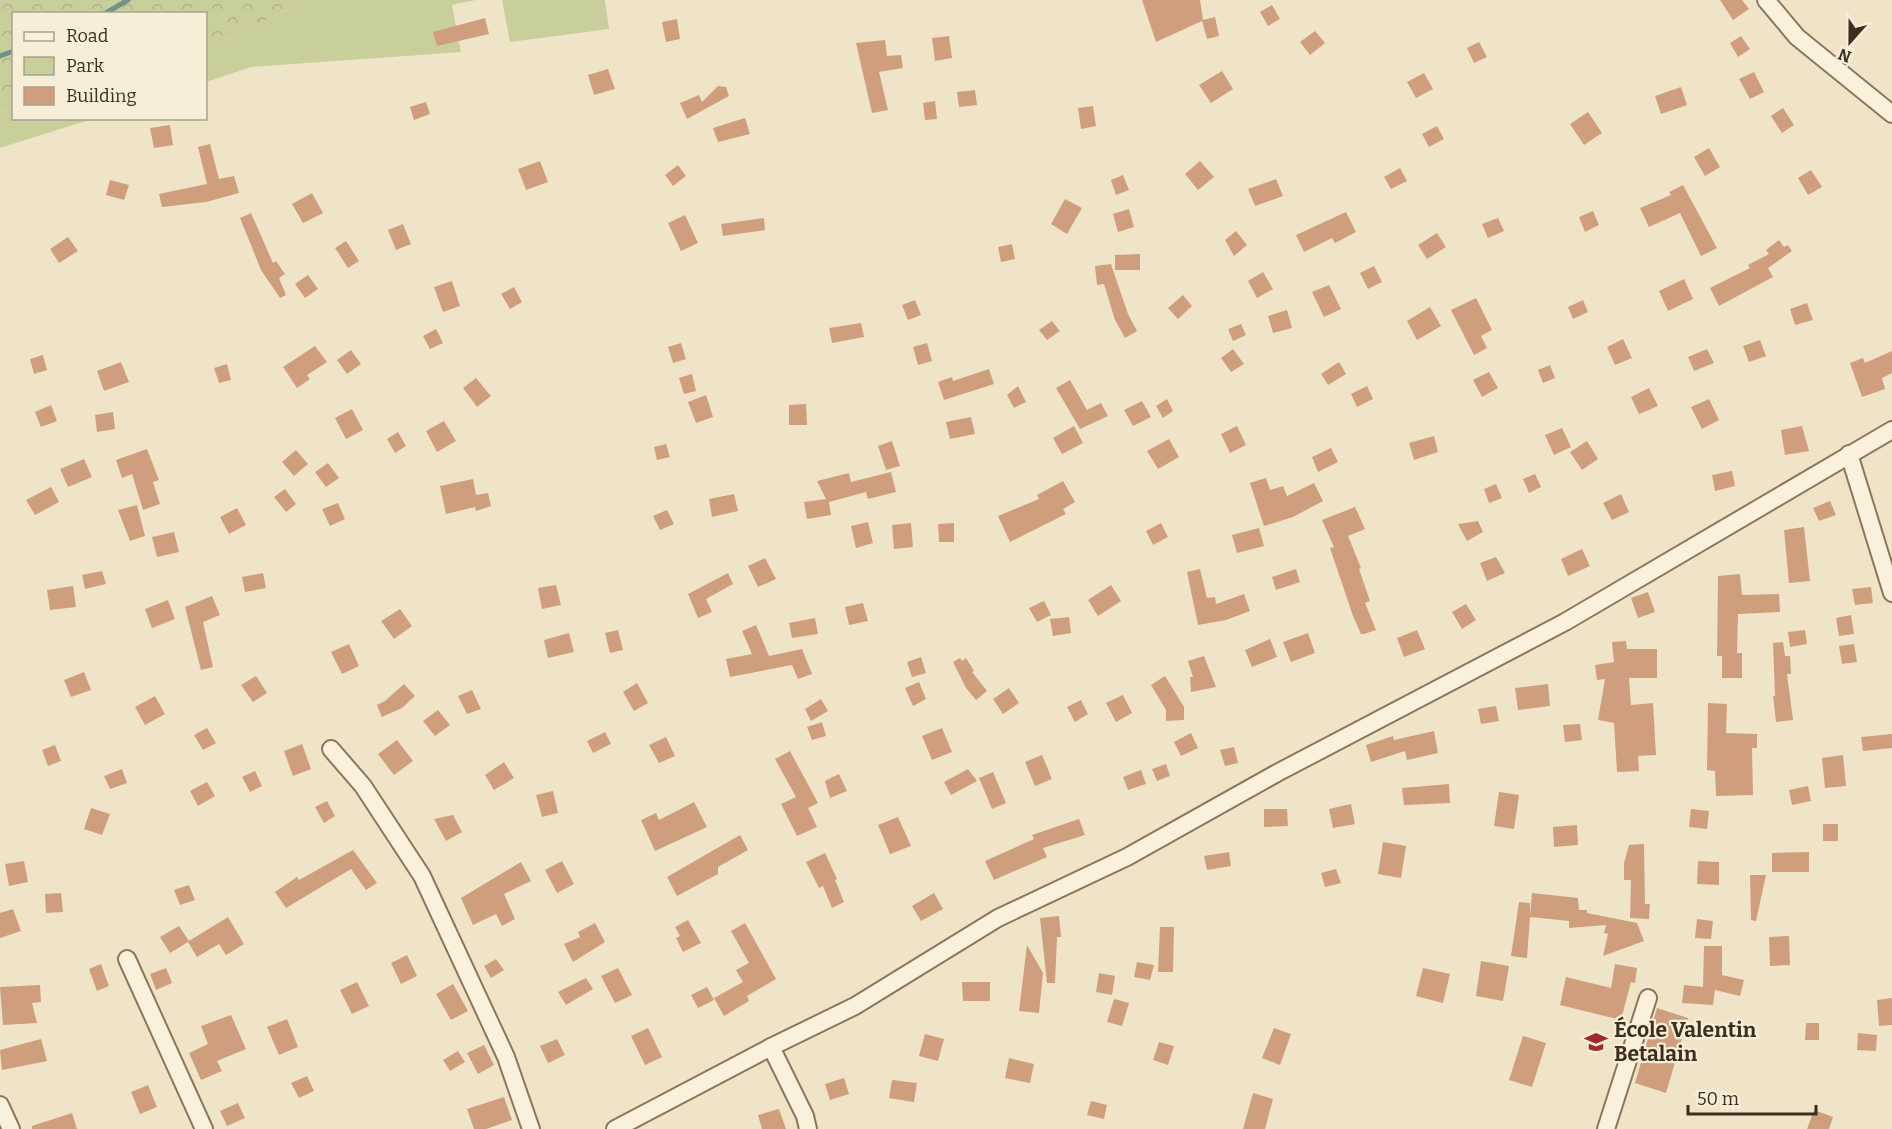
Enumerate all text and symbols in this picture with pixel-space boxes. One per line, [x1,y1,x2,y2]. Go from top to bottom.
legend [12,12,207,120]
north arrow [1820,12,1880,72]
text: Road [66,25,109,47]
text: N [1836,44,1854,67]
text: Park [66,55,105,77]
text: Building [66,85,137,107]
place label: École Valentin Betalain [1614,1016,1757,1067]
school or university icon: École Valentin Betalain [1583,1029,1609,1055]
scale bar [1688,1078,1816,1116]
text: 50 m [1697,1088,1739,1110]

